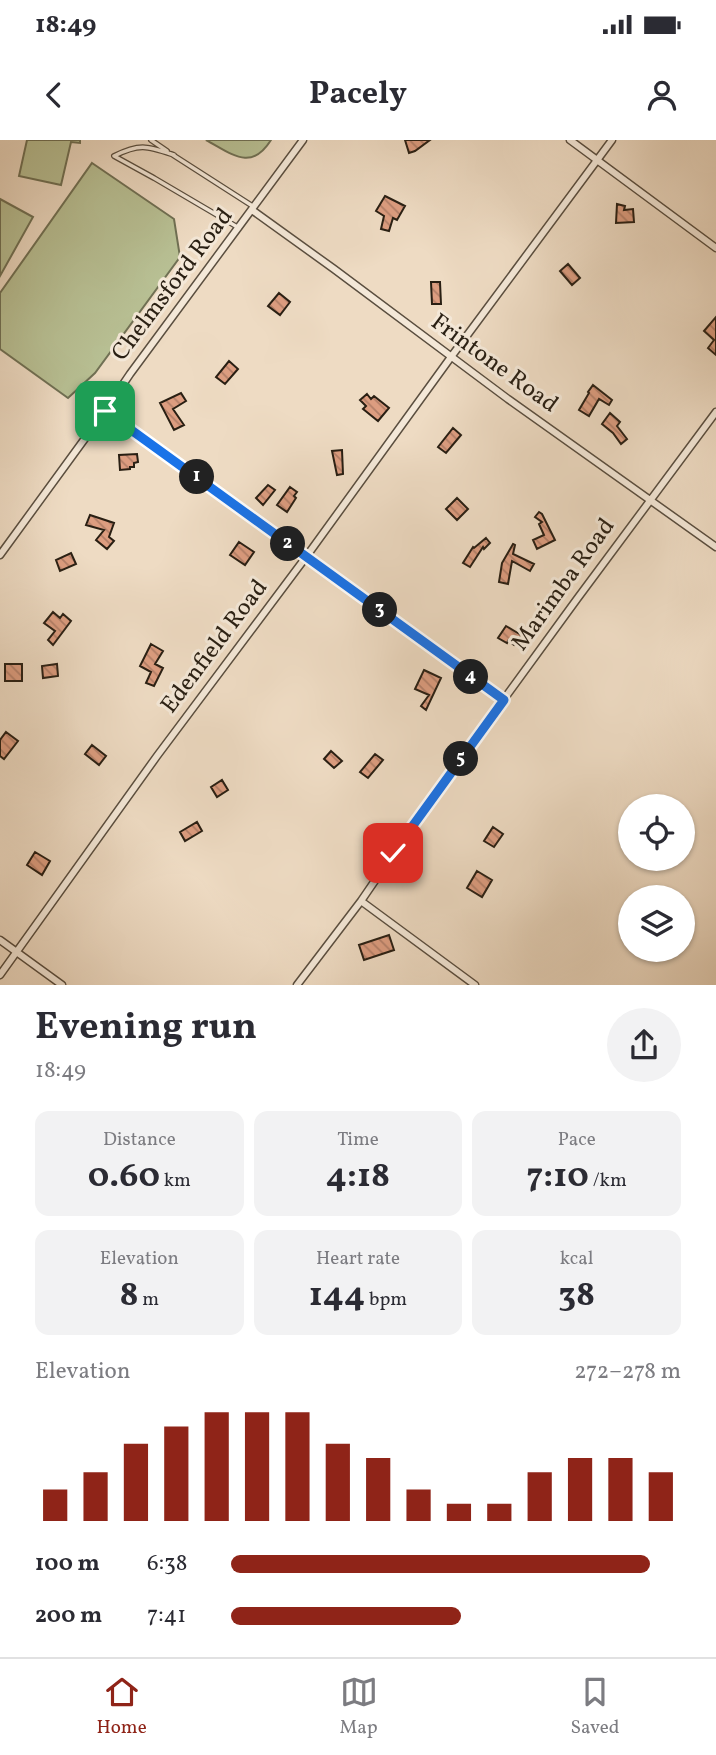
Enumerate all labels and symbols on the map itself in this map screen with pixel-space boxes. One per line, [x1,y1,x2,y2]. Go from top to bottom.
street label: Chelmsford Road [104,201,242,369]
street label: Frintone Road [423,306,565,422]
pin [75,381,135,441]
pin: 1 [180,460,214,494]
street label: Marimba Road [504,512,624,658]
pin: 2 [270,526,306,562]
street label: Edenfield Road [153,573,277,721]
pin: 3 [362,592,398,628]
pin: 4 [454,660,489,694]
pin: 5 [444,742,478,776]
pin [363,823,423,883]

